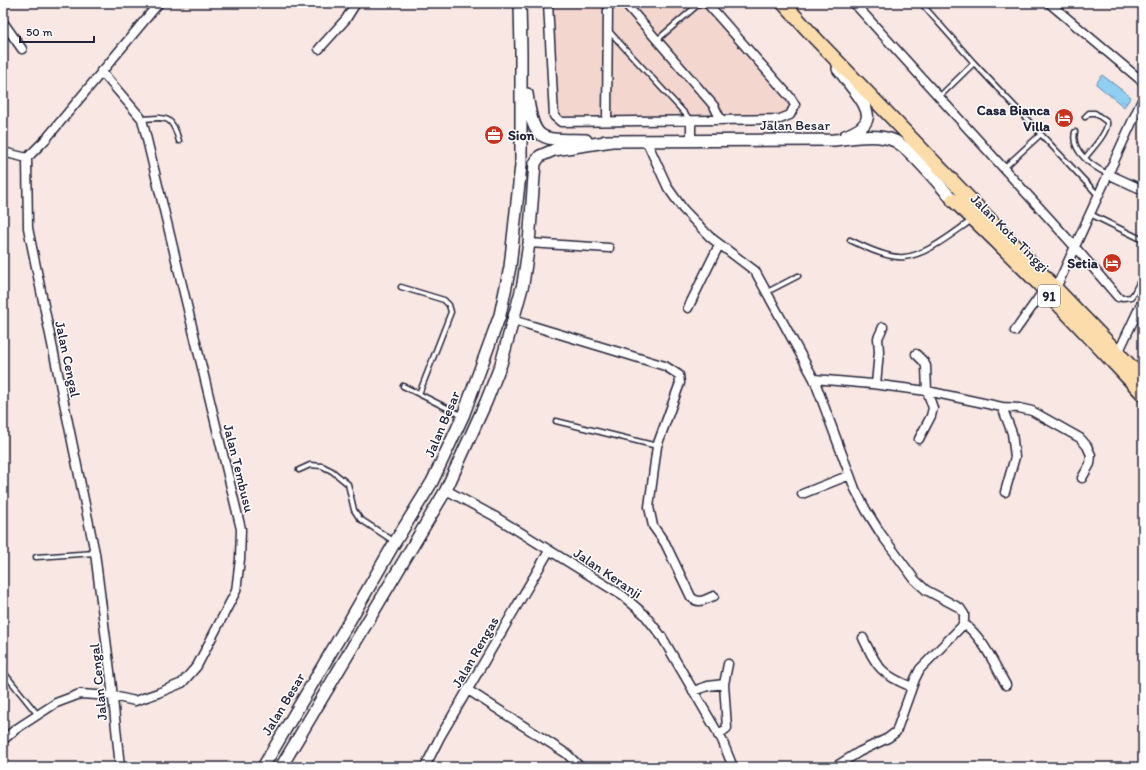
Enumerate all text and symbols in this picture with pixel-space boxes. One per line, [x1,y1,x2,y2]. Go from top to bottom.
scale bar [20,18,94,44]
text: 50 m [26,25,52,39]
place label: Casa Bianca Villa [977,102,1050,135]
hotel icon: Casa Bianca Villa [1053,107,1075,129]
street label: Jalan Besar [760,117,830,134]
office icon: Sion [483,124,505,146]
place label: Sion [508,127,535,144]
street label: Jalan Kota Tinggi [967,191,1052,276]
hotel icon: Setia [1101,252,1123,274]
place label: Setia [1067,255,1099,272]
road number: 91 [1038,285,1060,307]
street label: Jalan Cengal [51,319,84,399]
street label: Jalan Besar [421,388,464,460]
street label: Jalan Tembusu [219,422,258,514]
street label: Jalan Keranji [570,544,645,602]
street label: Jalan Rengas [448,614,503,691]
street label: Jalan Cengal [86,643,111,721]
street label: Jalan Besar [258,669,309,739]

